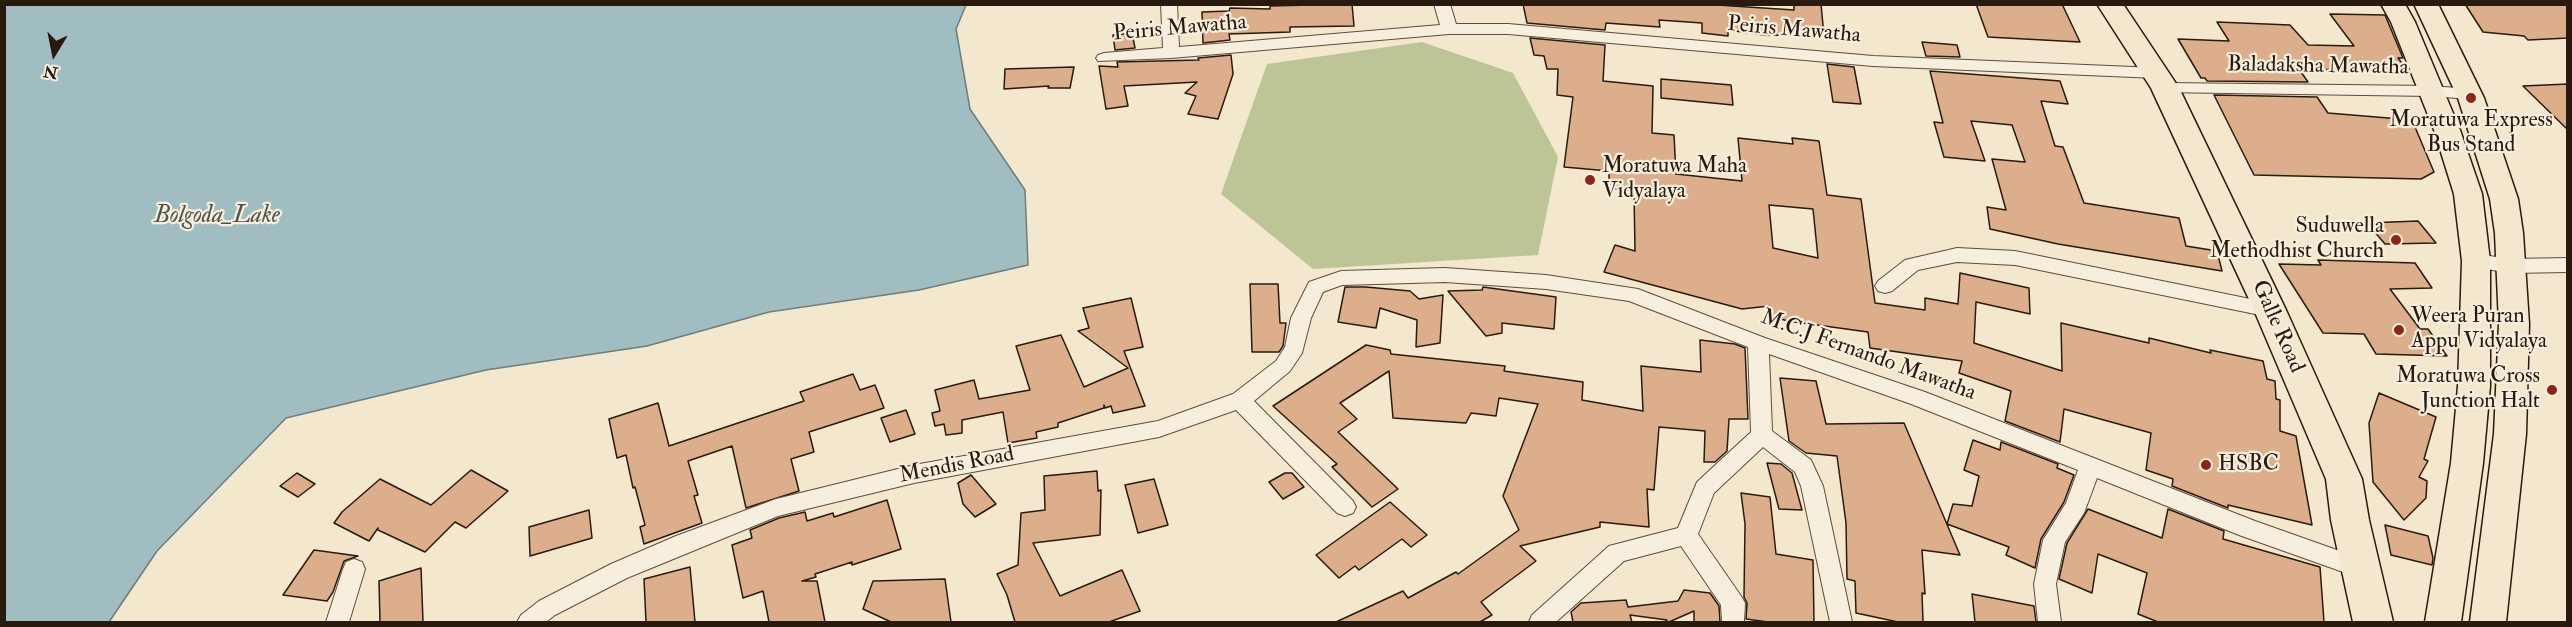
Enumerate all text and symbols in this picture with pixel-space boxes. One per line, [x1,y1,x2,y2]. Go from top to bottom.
street label: Peiris Mawatha [1112,10,1248,48]
street label: Peiris Mawatha [1726,12,1862,50]
north arrow [24,24,84,84]
street label: Baladaksha Mawatha [2227,52,2409,82]
text: N [42,61,60,83]
marker: Moratuwa Express Bus Stand [2464,91,2478,105]
place label: Moratuwa Express Bus Stand [2389,108,2553,160]
place label: Moratuwa Maha Vidyalaya [1602,154,1747,206]
marker: Moratuwa Maha Vidyalaya [1583,173,1597,187]
water label: Bolgoda_Lake [154,203,280,231]
place label: Suduwella Methodhist Church [2210,214,2384,266]
marker: Suduwella Methodhist Church [2389,233,2403,247]
street label: Galle Road [2245,277,2309,377]
place label: Weera Puran Appu Vidyalaya [2411,304,2547,356]
street label: M.C.J Fernando Mawatha [1757,305,1979,407]
marker: Weera Puran Appu Vidyalaya [2392,323,2406,337]
place label: Moratuwa Cross Junction Halt [2396,364,2540,416]
marker: Moratuwa Cross Junction Halt [2545,383,2559,397]
street label: Mendis Road [897,442,1017,490]
place label: HSBC [2218,452,2279,478]
marker: HSBC [2199,458,2213,472]

